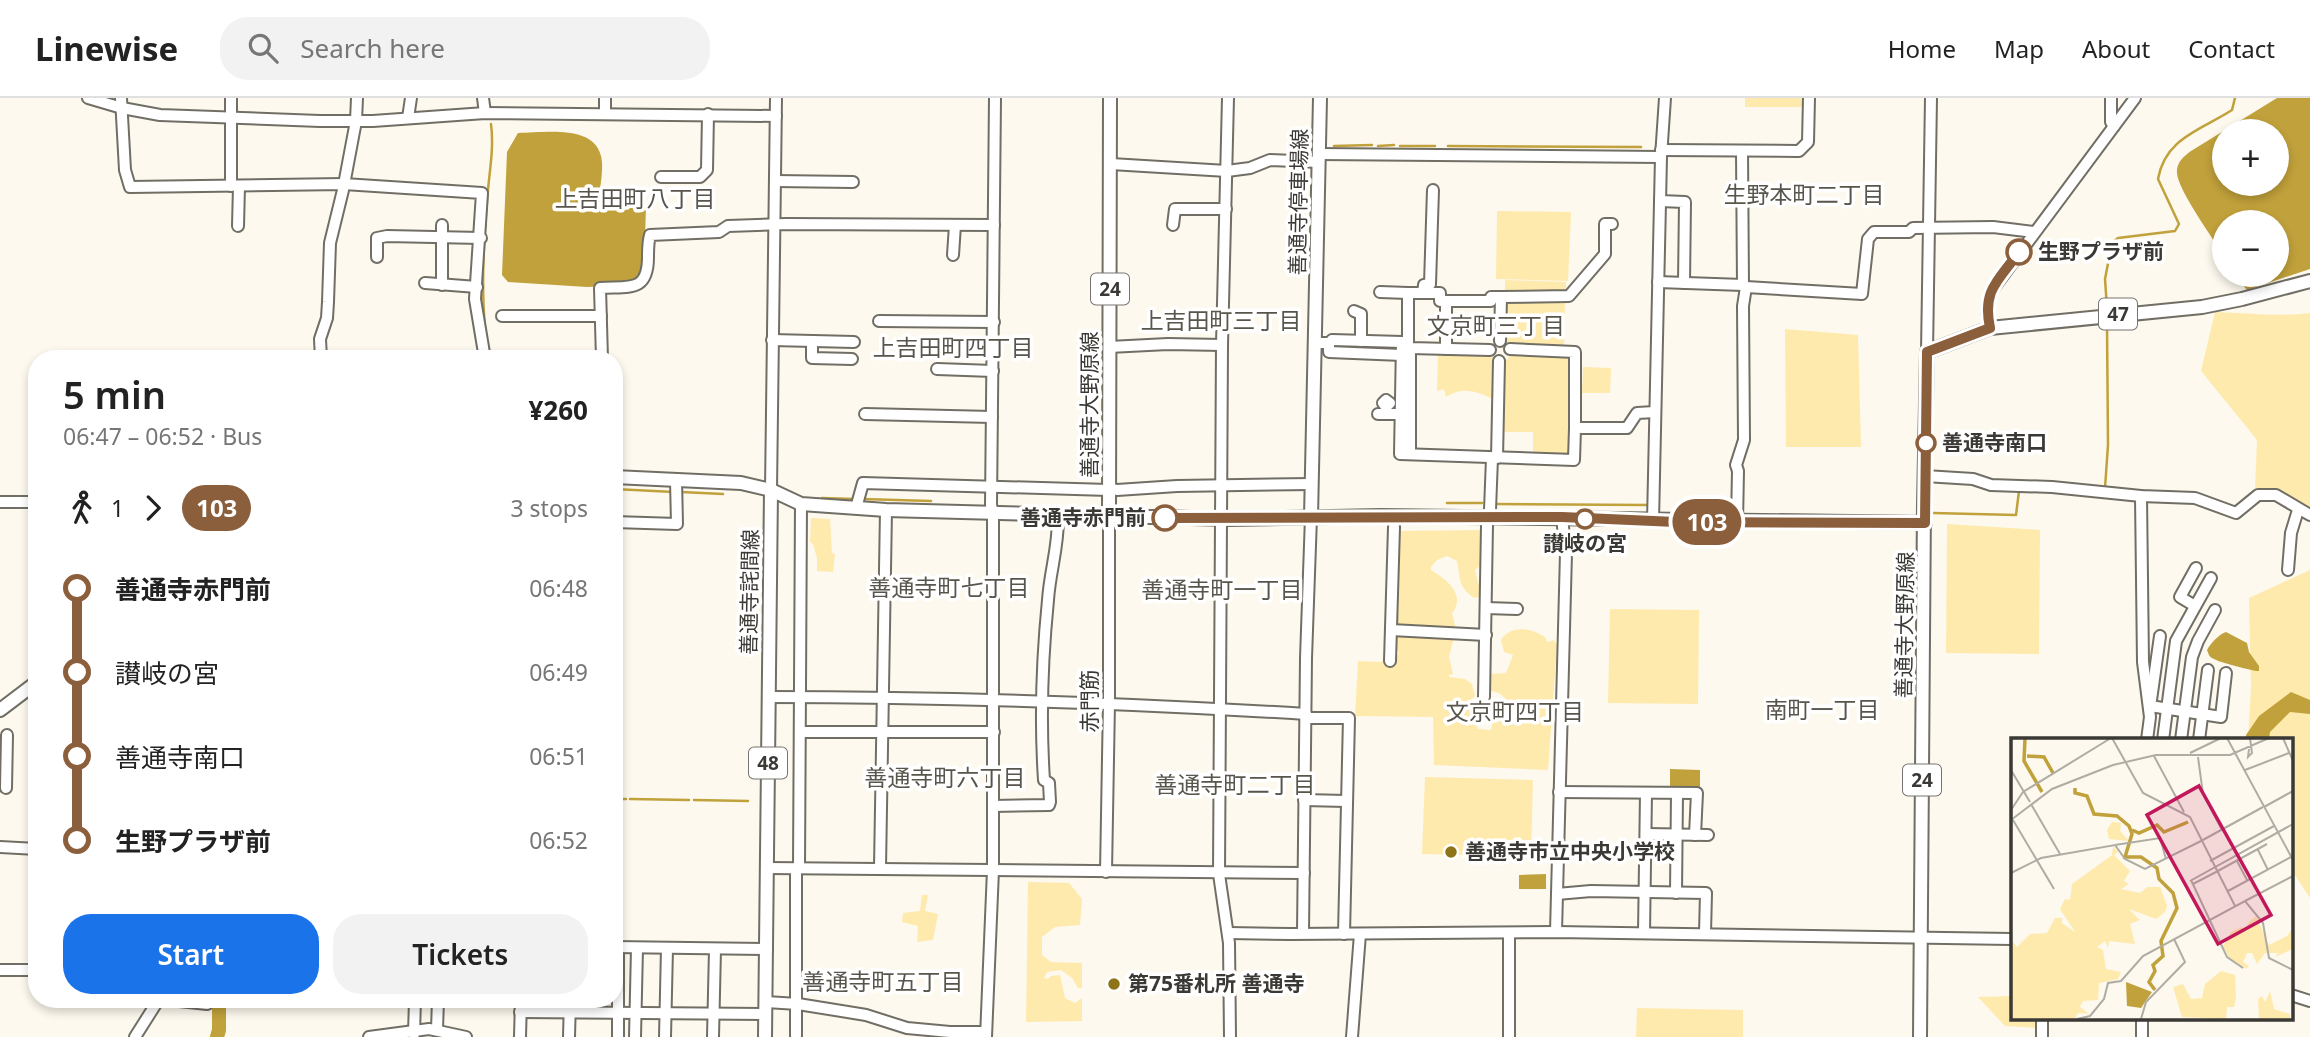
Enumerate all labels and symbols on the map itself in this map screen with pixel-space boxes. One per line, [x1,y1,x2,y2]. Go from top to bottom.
street label: 善通寺停車場線 [1283,128,1313,276]
district label: 生野本町二丁目 [1724,178,1885,210]
district label: 上吉田町八丁目 [555,182,716,214]
place label: 生野プラザ前 [2038,237,2164,265]
marker: 生野プラザ前 [2006,239,2032,265]
road number: 24 [1091,274,1129,304]
road number: 47 [2099,298,2137,330]
district label: 上吉田町三丁目 [1141,304,1302,336]
district label: 文京町三丁目 [1427,309,1565,341]
district label: 上吉田町四丁目 [873,331,1034,363]
street label: 善通寺大野原線 [1075,332,1103,479]
place label: 善通寺南口 [1942,428,2047,456]
marker: 善通寺南口 [1916,433,1936,453]
line badge: 103 [1667,499,1747,545]
place label: 善通寺赤門前 [1020,503,1146,531]
marker: 善通寺赤門前 [1152,505,1178,531]
marker: 讃岐の宮 [1575,509,1595,529]
street label: 善通寺詫間線 [734,529,764,655]
place label: 讃岐の宮 [1543,529,1627,557]
street label: 善通寺大野原線 [1889,551,1919,699]
district label: 善通寺町七丁目 [869,571,1030,603]
district label: 善通寺町一丁目 [1142,573,1303,605]
street label: 赤門筋 [1075,670,1103,733]
district label: 南町一丁目 [1765,693,1880,725]
district label: 文京町四丁目 [1446,695,1584,727]
inset map [2011,738,2292,1020]
road number: 48 [749,748,787,778]
district label: 善通寺町六丁目 [865,761,1026,793]
road number: 24 [1903,764,1941,796]
district label: 善通寺町二丁目 [1155,768,1316,800]
place label: 善通寺市立中央小学校 [1465,837,1675,865]
marker: 善通寺市立中央小学校 [1443,844,1459,860]
district label: 善通寺町五丁目 [803,965,964,997]
place label: 第75番札所 善通寺 [1128,969,1304,997]
marker: 第75番札所 善通寺 [1106,976,1122,992]

